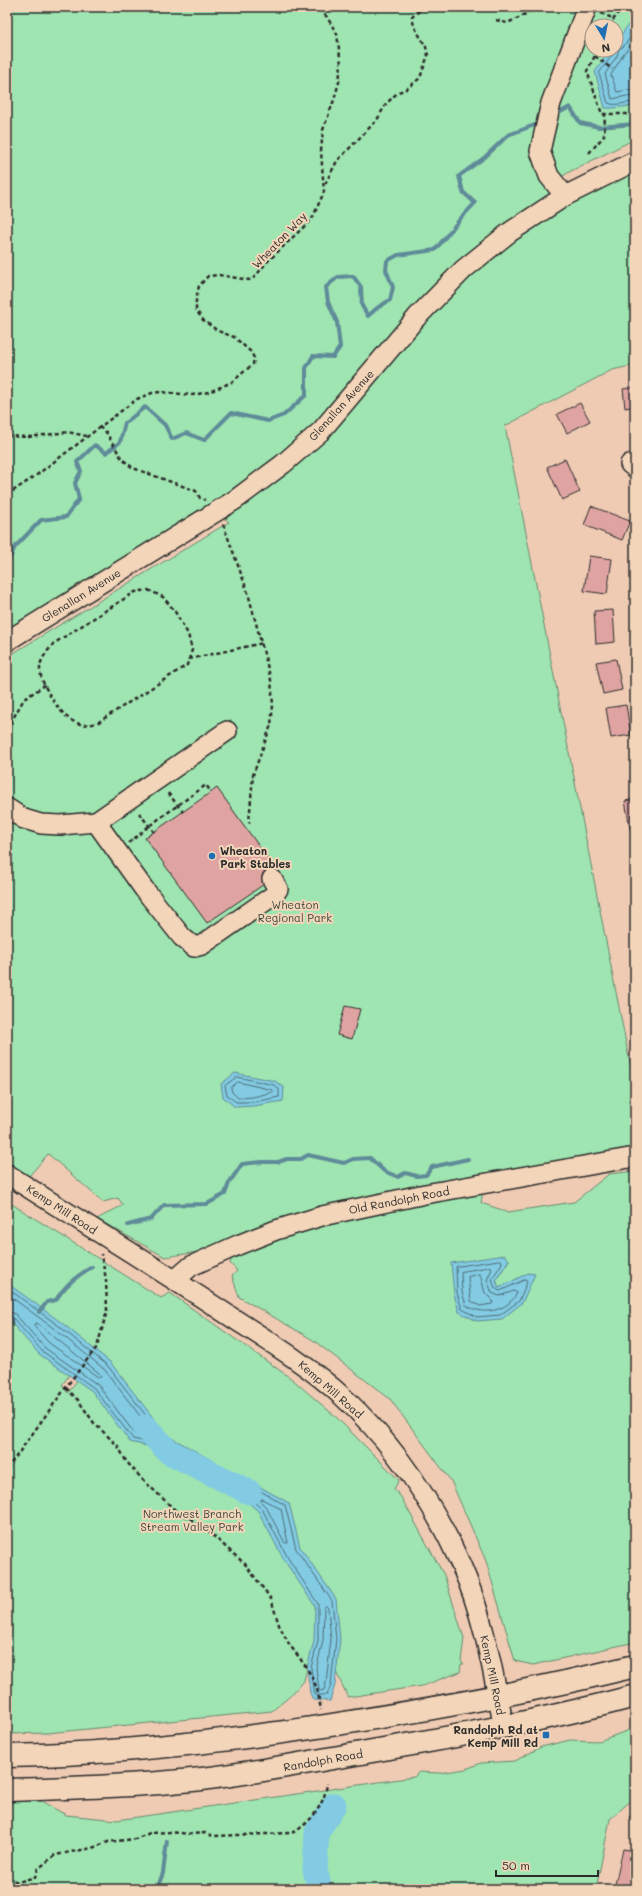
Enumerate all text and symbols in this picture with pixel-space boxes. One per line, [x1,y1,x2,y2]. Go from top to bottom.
north arrow [584,18,624,58]
text: N [600,40,611,56]
street label: Wheaton Way [248,208,310,271]
street label: Glenallan Avenue [305,366,377,444]
street label: Glenallan Avenue [39,565,124,625]
place label: Wheaton Park Stables [220,843,291,871]
marker: Wheaton Park Stables [207,851,217,861]
park label: Wheaton Regional Park [258,897,332,925]
street label: Kemp Mill Road [24,1181,100,1237]
street label: Old Randolph Road [347,1183,451,1217]
street label: Kemp Mill Road [295,1357,367,1421]
park label: Northwest Branch Stream Valley Park [141,1506,244,1534]
street label: Kemp Mill Road [477,1634,509,1716]
place label: Randolph Rd at Kemp Mill Rd [453,1722,538,1750]
marker: Randolph Rd at Kemp Mill Rd [541,1730,551,1740]
street label: Randolph Road [282,1746,364,1774]
scale bar [496,1852,598,1878]
text: 50 m [502,1857,530,1873]

